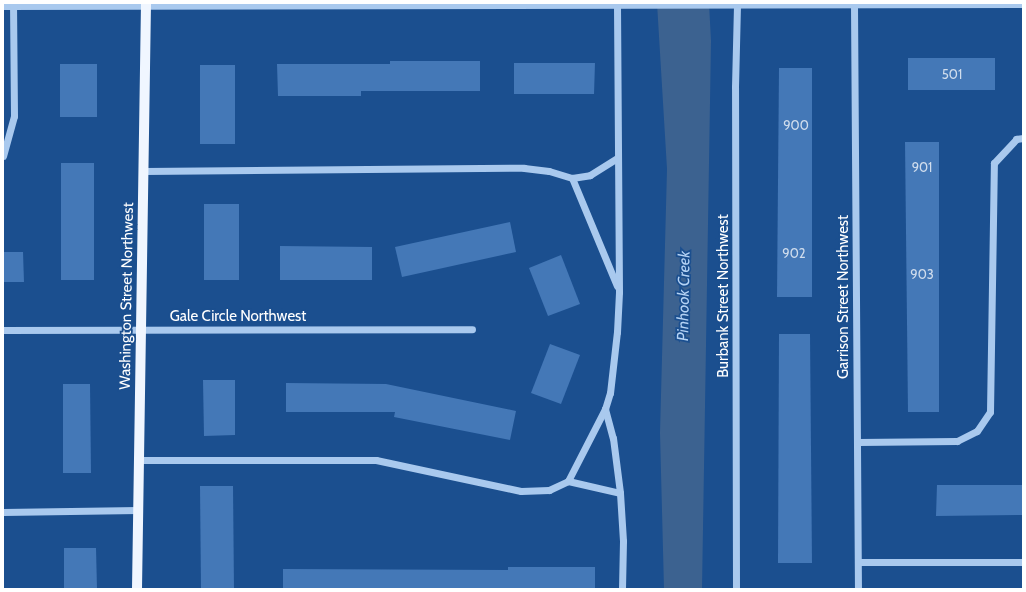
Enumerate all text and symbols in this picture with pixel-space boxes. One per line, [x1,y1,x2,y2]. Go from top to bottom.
house number: 501 [942,66,962,82]
house number: 900 [783,117,809,133]
house number: 901 [912,159,932,175]
street label: Washington Street Northwest [116,202,138,390]
street label: Burbank Street Northwest [715,214,733,378]
street label: Garrison Street Northwest [835,215,853,379]
house number: 902 [782,245,806,261]
water label: Pinhook Creek [674,251,694,341]
house number: 903 [910,266,934,282]
street label: Gale Circle Northwest [170,308,306,326]

